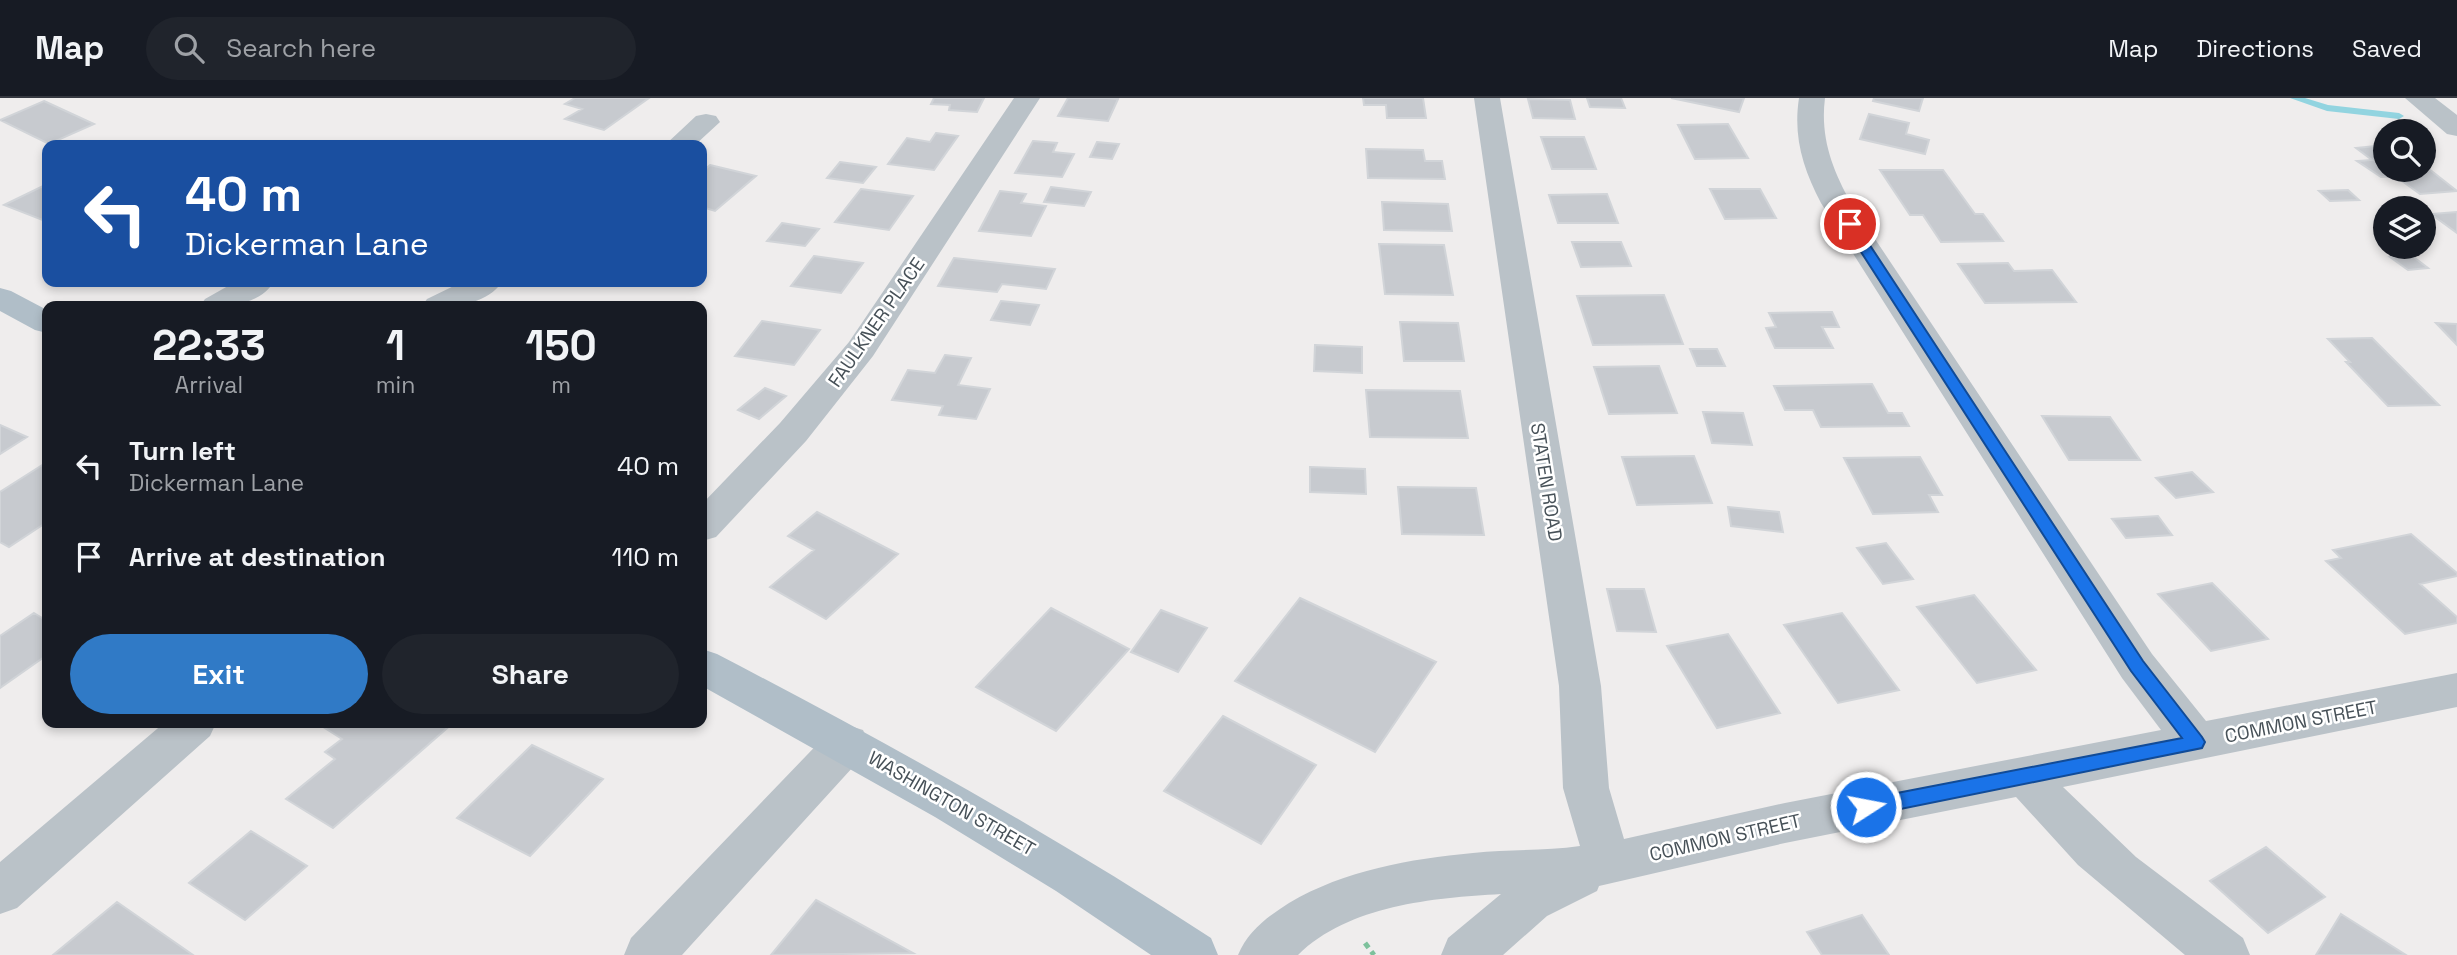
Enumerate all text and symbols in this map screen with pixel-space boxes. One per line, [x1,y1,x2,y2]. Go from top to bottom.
search box [146,17,636,80]
text: Map [35,27,104,69]
icon: search [170,29,208,67]
text: Search here [226,31,376,65]
text: Map [2108,33,2158,64]
text: Directions [2196,33,2314,64]
text: Saved [2352,33,2422,64]
map controls [2373,119,2436,259]
button: search [2373,119,2436,182]
text: 40 m [185,163,302,225]
icon: left [70,168,161,259]
pin [1820,194,1880,254]
button: layers [2373,196,2436,259]
icon: arrive [1831,205,1869,243]
text: Dickerman Lane [185,224,429,264]
street label: FAULKNER PLACE [822,253,930,392]
text: 22:33 [152,319,266,372]
text: 1 [386,319,405,372]
text: 150 [525,319,597,372]
text: Arrival [175,370,243,400]
text: min [376,370,415,400]
text: m [551,370,571,400]
street label: STATEN ROAD [1525,421,1568,543]
text: Turn left [129,434,236,468]
icon: left [70,447,108,485]
text: 40 m [617,449,679,483]
text: Dickerman Lane [129,468,304,498]
icon: arrive [70,538,108,576]
text: Arrive at destination [129,540,386,574]
text: 110 m [612,540,679,574]
button: Exit [70,634,368,714]
button: Share [382,634,679,714]
street label: COMMON STREET [2223,694,2379,749]
street label: WASHINGTON STREET [864,745,1040,862]
position arrow [1829,770,1903,844]
street label: COMMON STREET [1647,808,1803,867]

